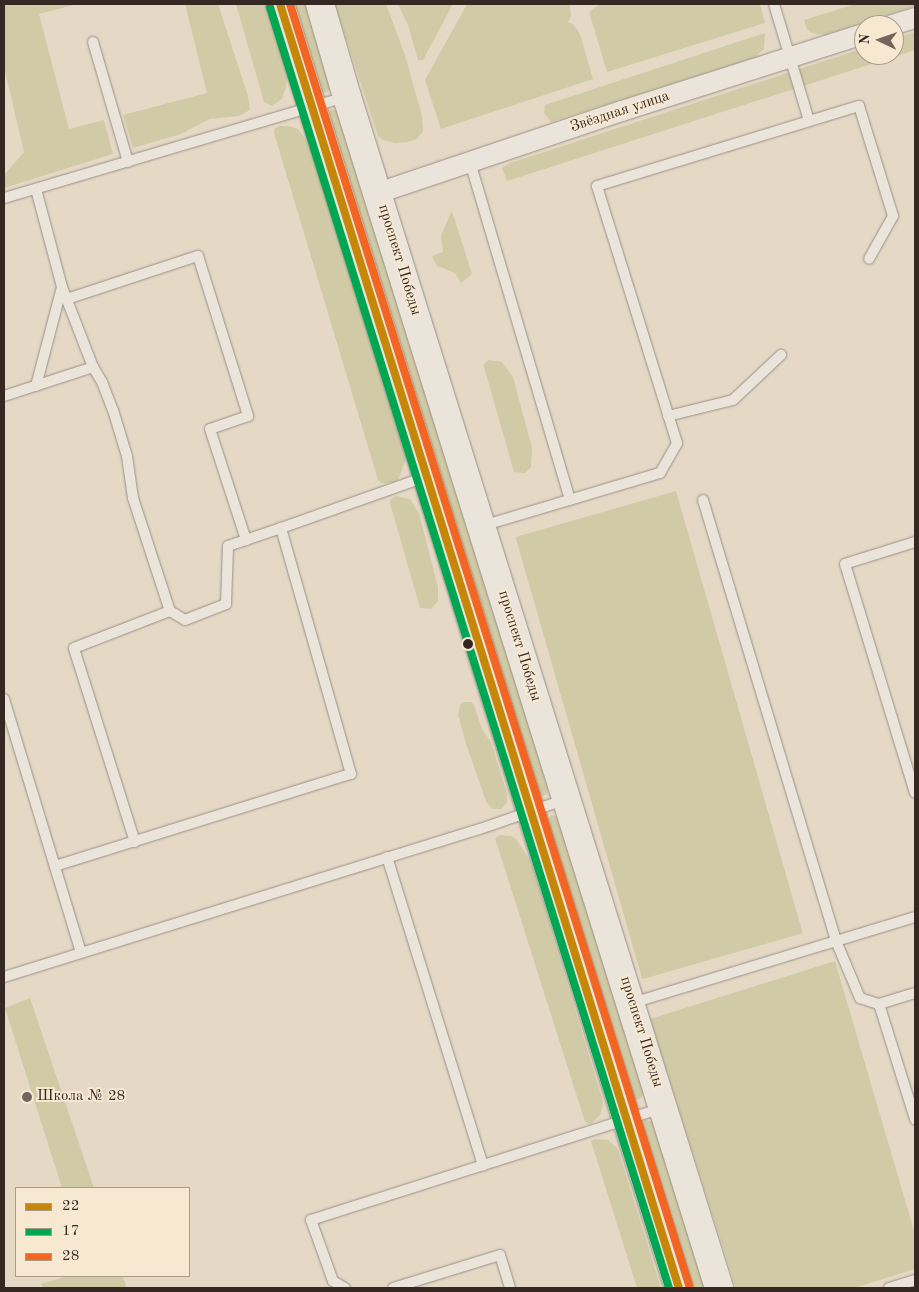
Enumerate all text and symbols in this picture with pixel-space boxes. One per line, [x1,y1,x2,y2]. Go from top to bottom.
north arrow [854,15,904,65]
text: N [858,34,872,45]
street label: Звёздная улица [568,87,672,137]
street label: проспект Победы [374,203,424,317]
street label: проспект Победы [494,589,544,703]
unlabelled marker [463,639,473,649]
street label: проспект Победы [616,975,666,1089]
place label: Школа № 28 [37,1088,125,1106]
marker: Школа № 28 [21,1091,33,1103]
legend [15,1187,190,1277]
text: 22 [62,1199,79,1214]
text: 17 [62,1224,79,1239]
text: 28 [62,1249,79,1264]

